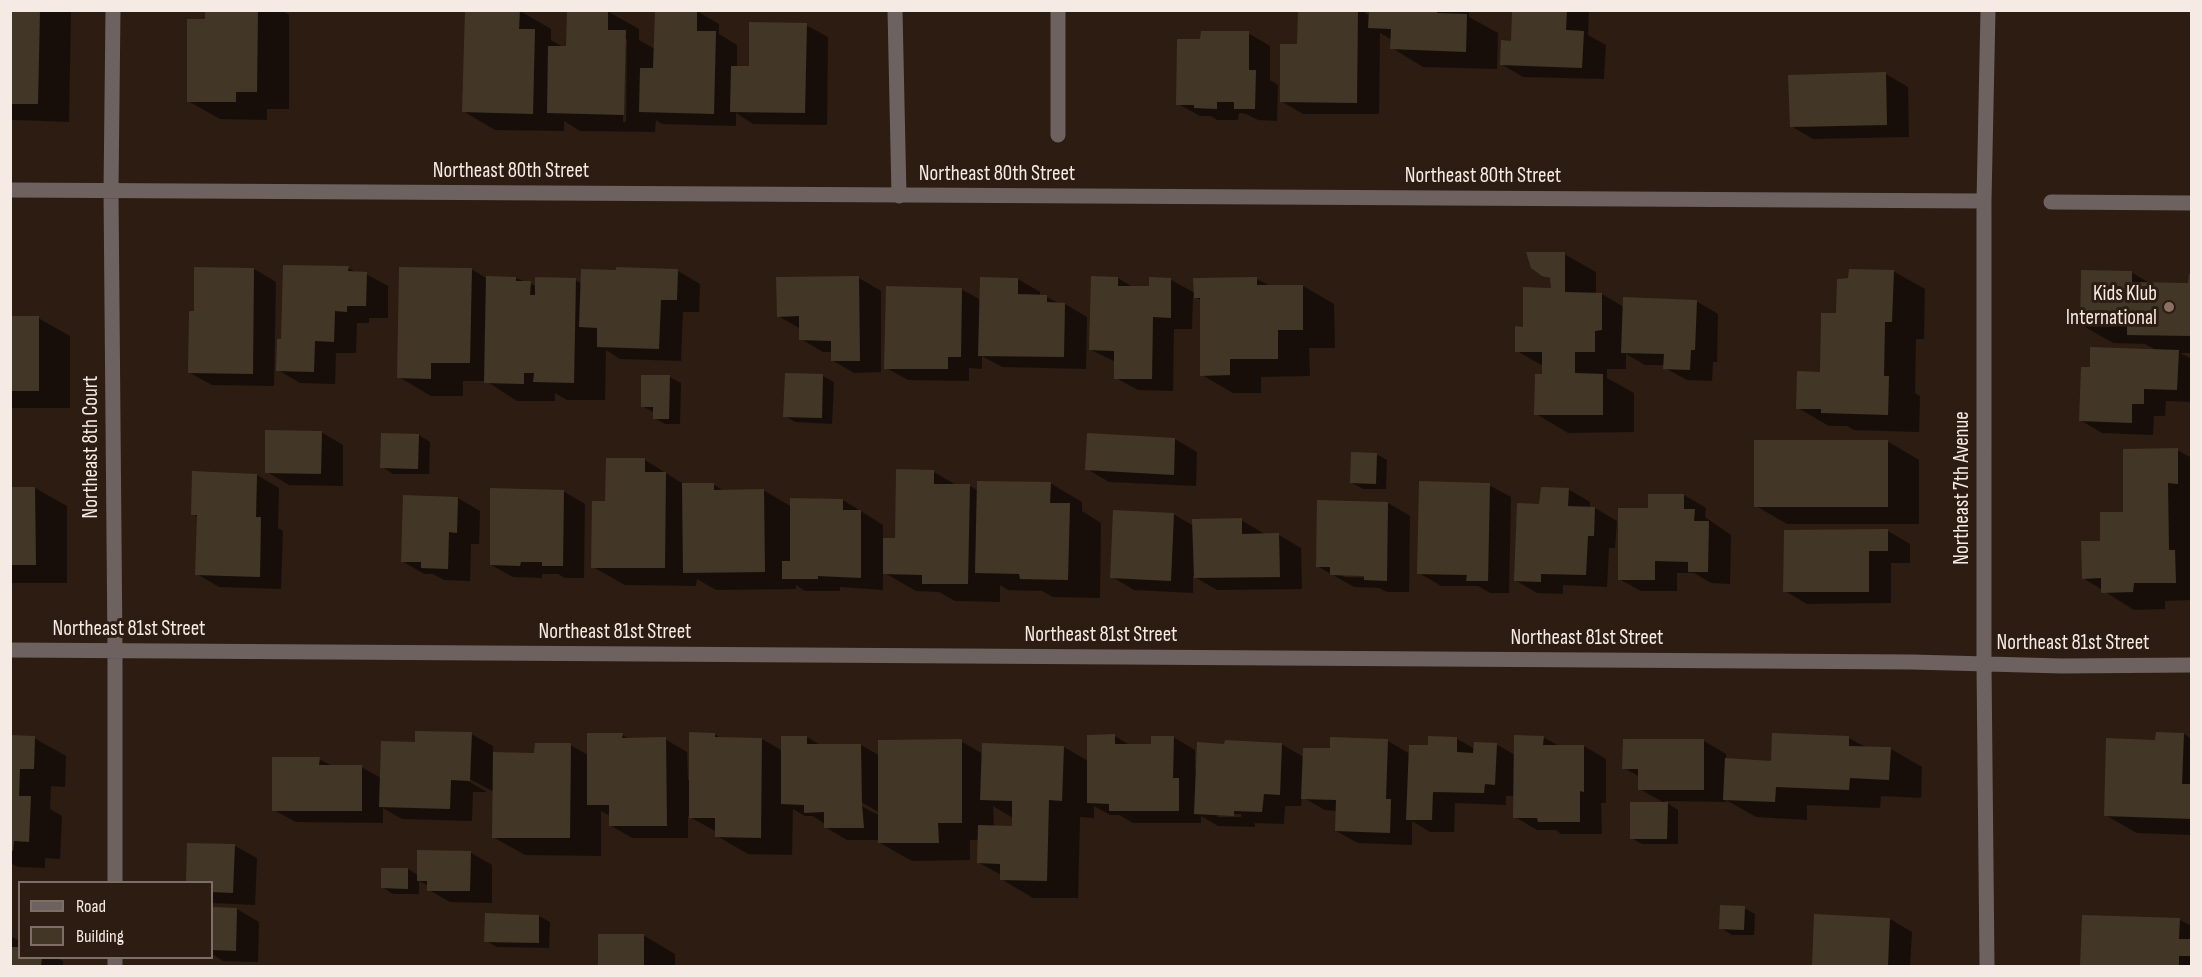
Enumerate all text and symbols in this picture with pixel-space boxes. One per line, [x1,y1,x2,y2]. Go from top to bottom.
street label: Northeast 80th Street [433,159,589,185]
street label: Northeast 80th Street [919,162,1075,188]
street label: Northeast 80th Street [1405,164,1561,190]
place label: Kids Klub International [2066,282,2157,332]
marker: Kids Klub International [2162,300,2176,314]
street label: Northeast 8th Court [79,375,105,519]
street label: Northeast 7th Avenue [1950,411,1976,565]
street label: Northeast 81st Street [52,617,206,643]
street label: Northeast 81st Street [538,620,692,646]
street label: Northeast 81st Street [1024,623,1178,649]
street label: Northeast 81st Street [1510,626,1664,652]
street label: Northeast 81st Street [1996,631,2150,657]
legend [18,881,213,959]
text: Road [76,896,106,917]
text: Building [76,926,124,947]

